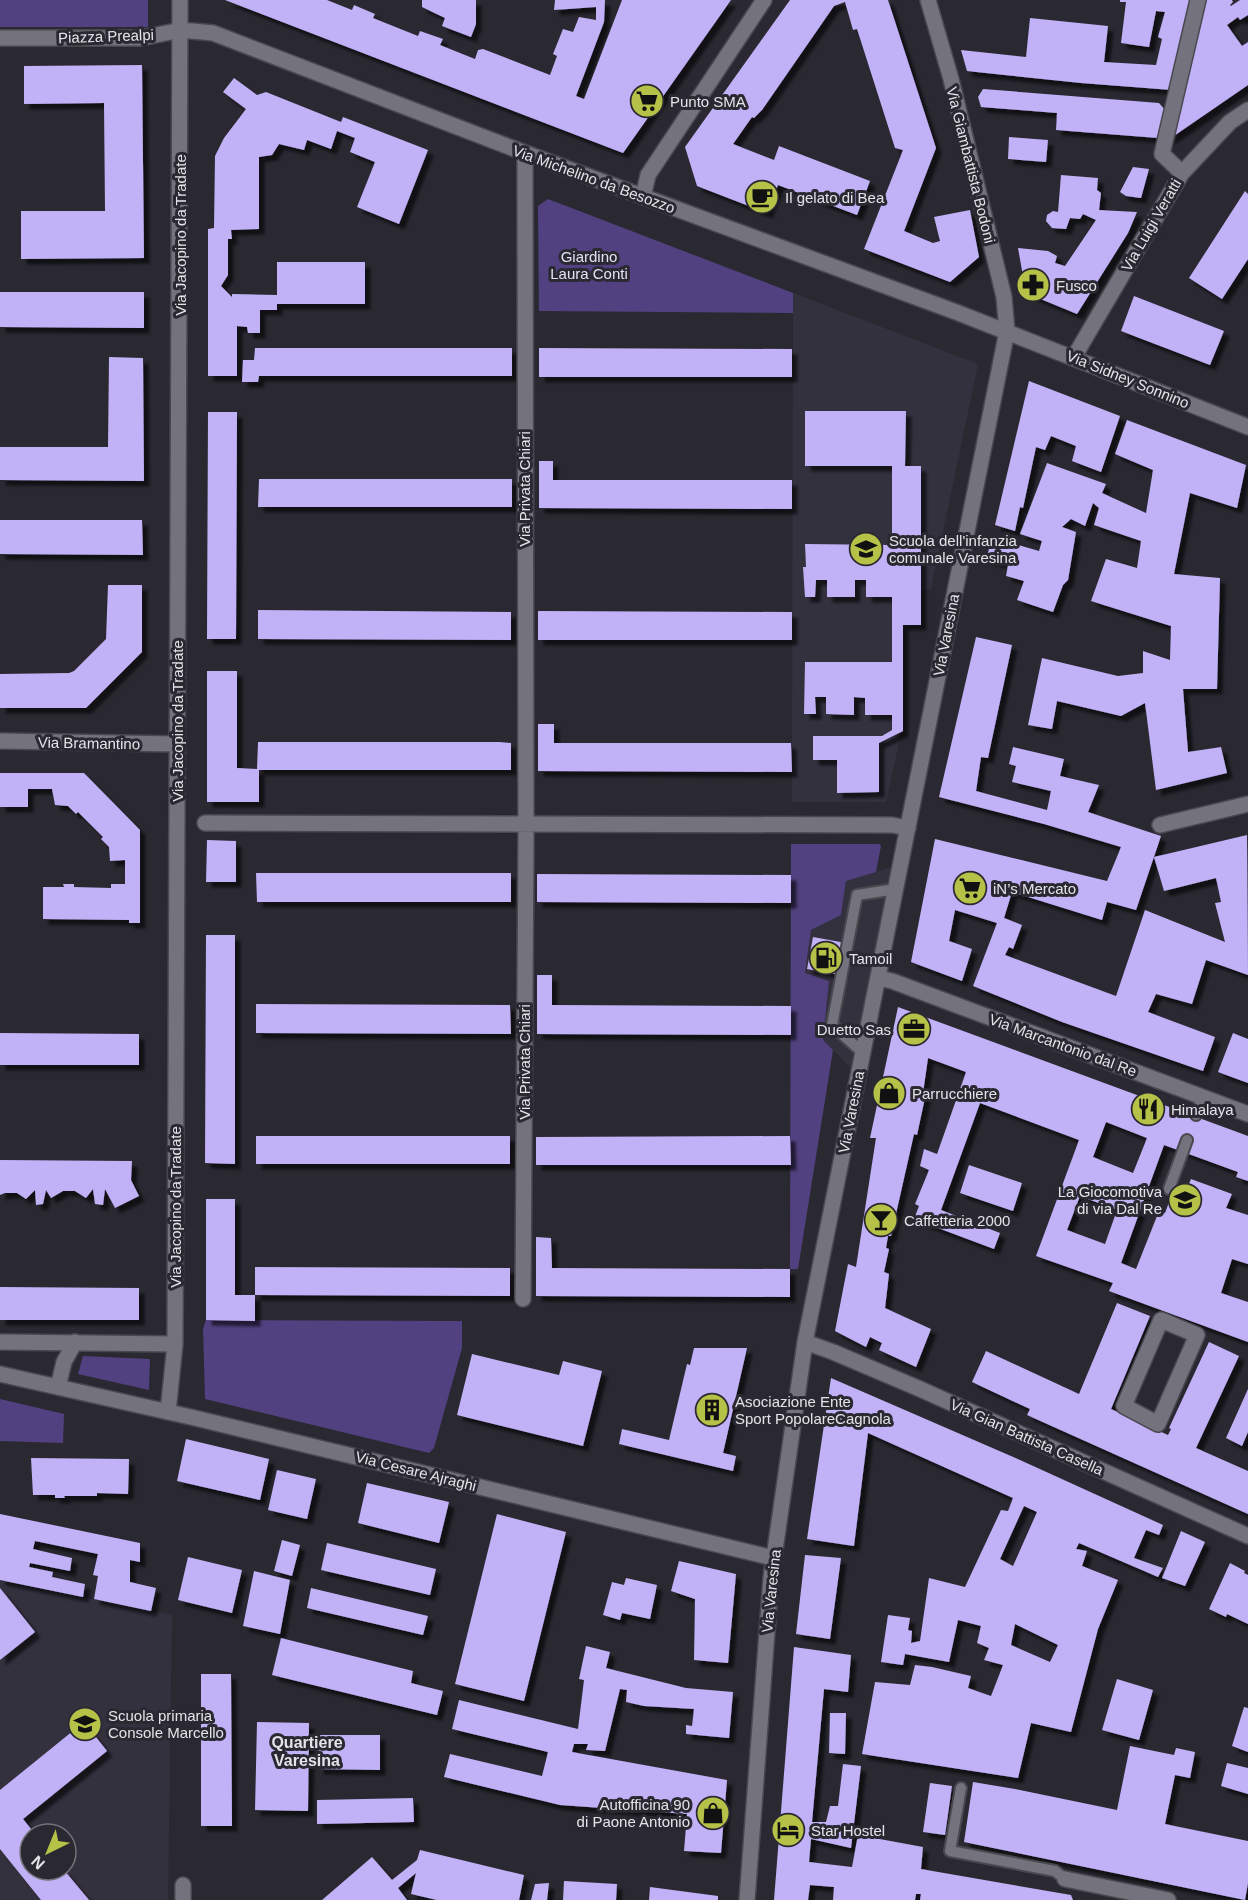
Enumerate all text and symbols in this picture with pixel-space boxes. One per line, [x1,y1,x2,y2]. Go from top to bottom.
street label: Piazza Prealpi [58,26,154,46]
supermarket icon: Punto SMA [629,83,665,119]
street label: Via Giambattista Bodoni [943,85,999,245]
place label: Punto SMA [670,93,746,110]
street label: Via Michelino da Besozzo [511,142,677,216]
street label: Via Jacopino da Tradate [172,154,189,316]
street label: Via Luigi Veratti [1118,176,1184,274]
cafe icon: Il gelato di Bea [744,179,780,215]
place label: Il gelato di Bea [785,189,885,206]
park label: Giardino Laura Conti [550,248,628,282]
pharmacy icon: Fusco [1015,267,1051,303]
place label: Fusco [1056,277,1097,294]
street label: Via Sidney Sonnino [1064,347,1192,411]
street label: Via Privata Chiari [516,431,533,547]
school or university icon: Scuola dell'infanzia comunale Varesina [848,531,884,567]
place label: Scuola dell'infanzia comunale Varesina [889,532,1018,566]
street label: Via Varesina [930,592,962,678]
street label: Via Jacopino da Tradate [169,640,186,802]
street label: Via Bramantino [38,734,140,752]
supermarket icon: iN’s Mercato [952,870,988,906]
place label: iN’s Mercato [993,880,1076,897]
fuel station icon: Tamoil [808,940,844,976]
place label: Tamoil [849,950,892,967]
street label: Via Privata Chiari [516,1004,533,1120]
street label: Via Marcantonio dal Re [987,1010,1139,1080]
office icon: Duetto Sas [896,1011,932,1047]
place label: Duetto Sas [817,1021,891,1038]
street label: Via Varesina [835,1069,867,1155]
shop icon: Parrucchiere [871,1075,907,1111]
place label: Parrucchiere [912,1085,997,1102]
restaurant icon: Himalaya [1130,1091,1166,1127]
place label: Himalaya [1171,1101,1234,1118]
street label: Via Jacopino da Tradate [167,1126,184,1288]
school or university icon: La Giocomotiva di via Dal Re [1167,1182,1203,1218]
place label: La Giocomotiva di via Dal Re [1058,1183,1163,1217]
bar icon: Caffetteria 2000 [863,1202,899,1238]
place label: Caffetteria 2000 [904,1212,1010,1229]
building icon: Asociazione Ente Sport PopolareCagnola [694,1392,730,1428]
place label: Asociazione Ente Sport PopolareCagnola [735,1393,892,1427]
street label: Via Gian Battista Casella [948,1396,1107,1479]
street label: Via Cesare Ajraghi [354,1448,478,1494]
street label: Via Varesina [758,1548,784,1633]
school or university icon: Scuola primaria Console Marcello [67,1706,103,1742]
place label: Scuola primaria Console Marcello [108,1707,224,1741]
district label: Quartiere Varesina [271,1734,343,1769]
shop icon: Autofficina 90 di Paone Antonio [695,1795,731,1831]
place label: Autofficina 90 di Paone Antonio [577,1796,690,1830]
hotel icon: Star Hostel [770,1812,806,1848]
north arrow [18,1822,78,1882]
place label: Star Hostel [811,1822,885,1839]
text: N [28,1852,48,1873]

